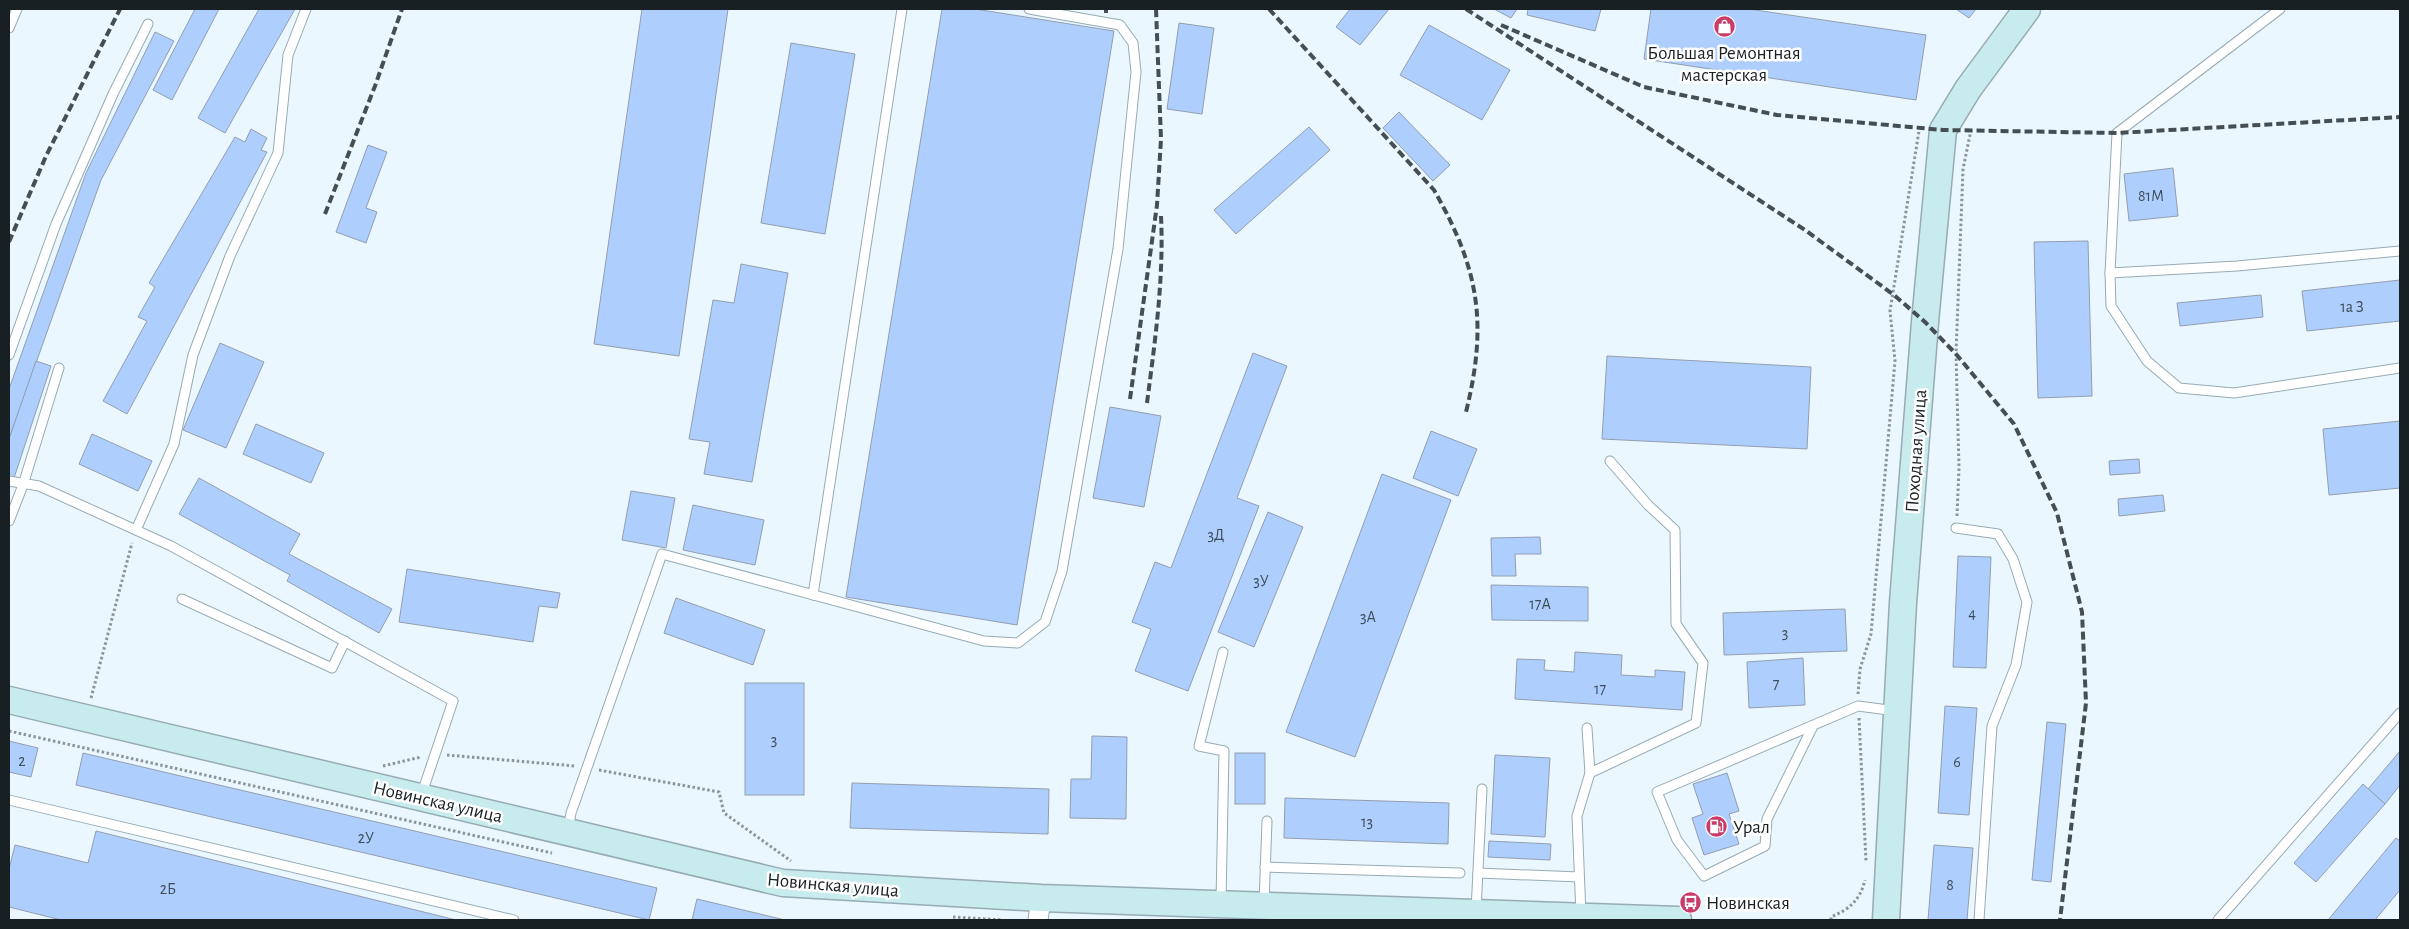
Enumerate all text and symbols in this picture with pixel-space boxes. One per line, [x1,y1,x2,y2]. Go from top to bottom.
shop icon: Большая Ремонтная мастерская [1712,14,1736,38]
place label: Большая Ремонтная мастерская [1647,44,1801,85]
house number: 81М [2138,188,2164,204]
house number: 1а З [2340,299,2364,315]
street label: Походная улица [1903,389,1930,513]
house number: 3Д [1208,527,1224,543]
house number: 3У [1253,573,1269,589]
house number: 17А [1529,596,1551,612]
house number: 4 [1968,605,1976,621]
house number: 3А [1360,609,1377,625]
house number: 3 [1782,625,1788,641]
house number: 7 [1773,676,1780,692]
house number: 17 [1594,681,1606,697]
house number: 3 [771,732,777,748]
house number: 2 [18,753,26,769]
house number: 6 [1953,754,1961,770]
street label: Новинская улица [371,778,505,827]
house number: 13 [1361,814,1373,830]
fuel station icon: Урал [1705,814,1729,838]
place label: Урал [1733,818,1770,837]
house number: 2У [358,830,374,846]
street label: Новинская улица [766,870,900,901]
house number: 8 [1946,877,1954,893]
house number: 2Б [160,881,176,897]
bus stop icon: Новинская [1678,890,1702,914]
place label: Новинская [1706,894,1790,913]

